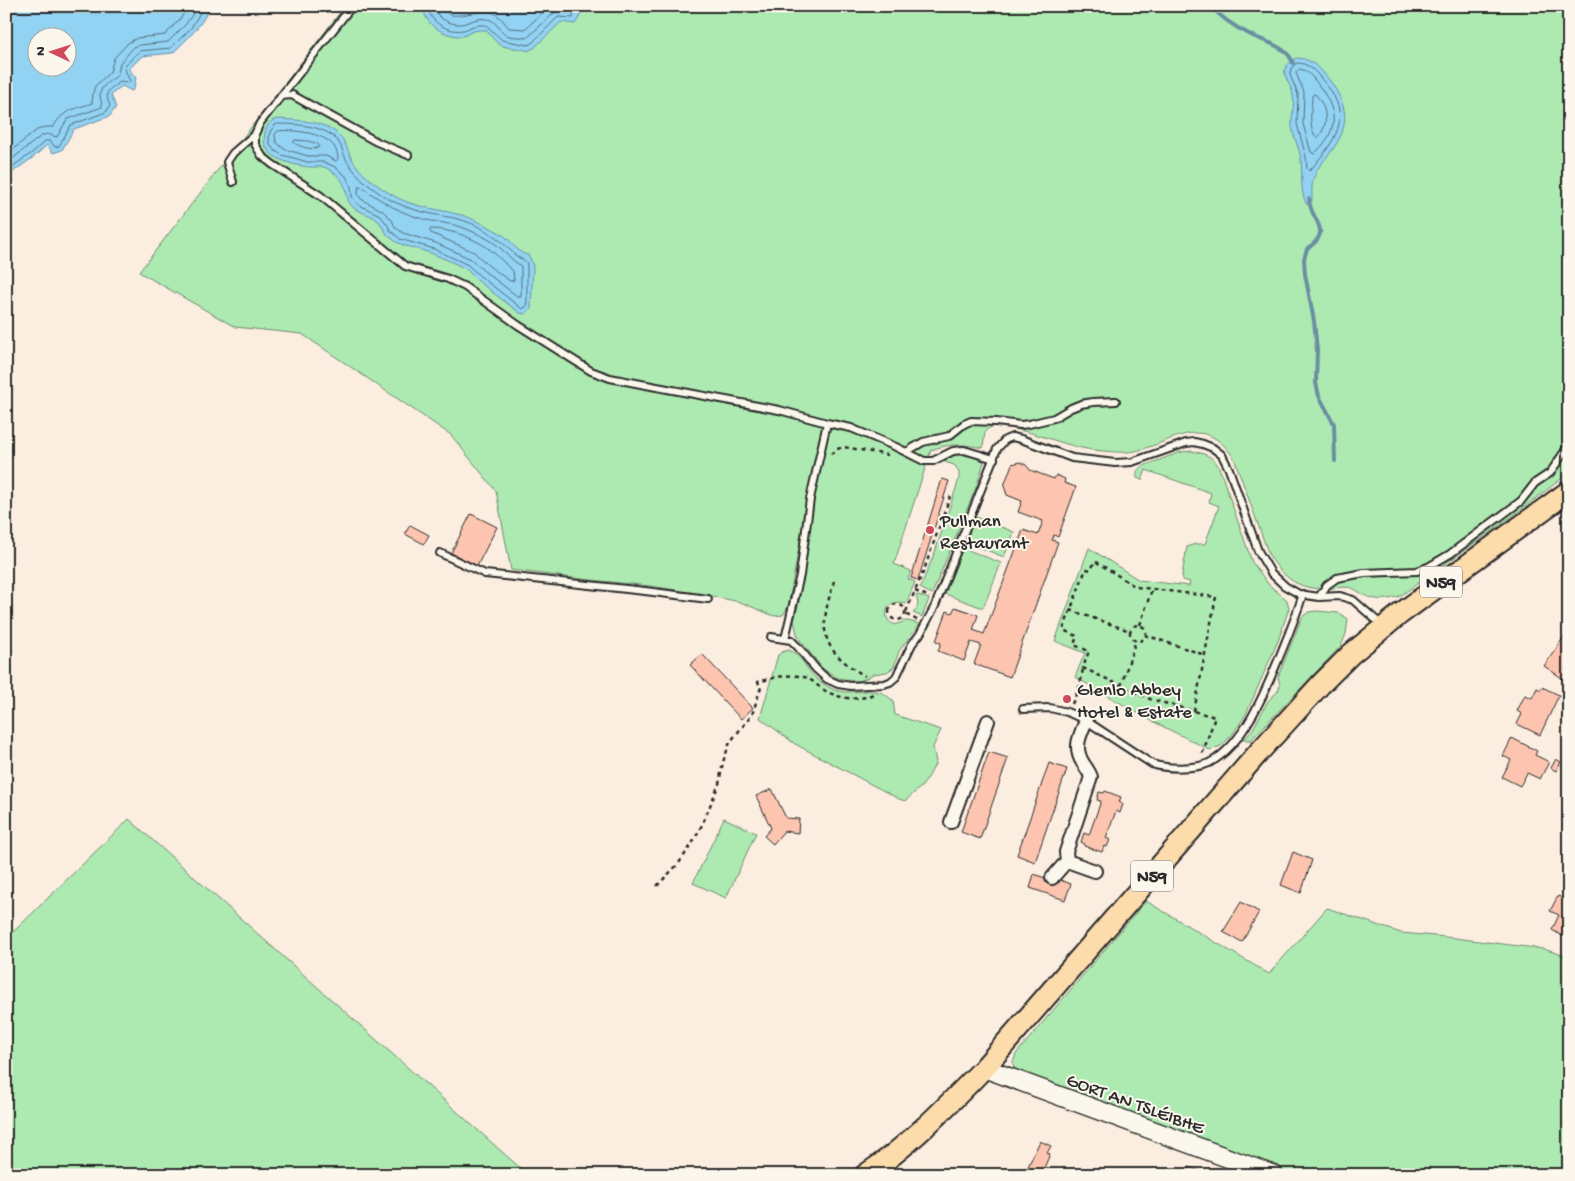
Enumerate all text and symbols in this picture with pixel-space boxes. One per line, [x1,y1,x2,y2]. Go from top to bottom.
north arrow [28,28,78,78]
text: N [33,46,50,56]
place label: Pullman Restaurant [939,511,1030,556]
marker: Pullman Restaurant [924,524,936,536]
road number: N59 [1420,566,1462,598]
place label: Glenlo Abbey Hotel & Estate [1077,680,1192,725]
marker: Glenlo Abbey Hotel & Estate [1061,693,1073,705]
road number: N59 [1131,860,1173,891]
street label: GORT AN TSLÉIBHE [1063,1070,1208,1141]

